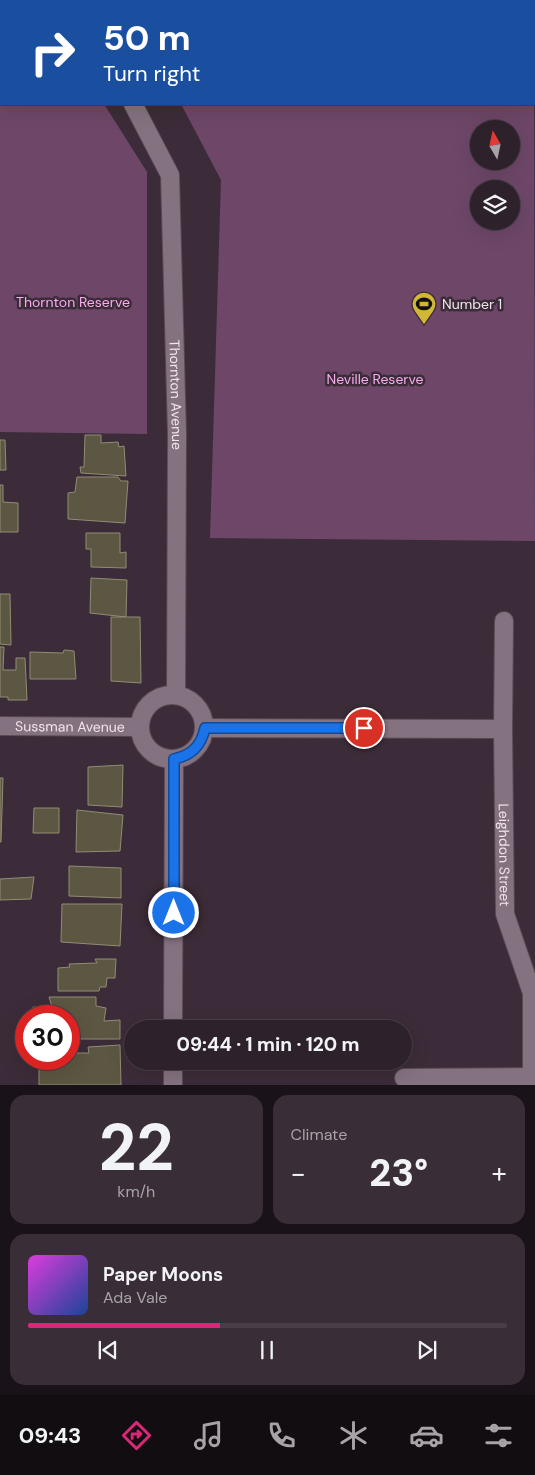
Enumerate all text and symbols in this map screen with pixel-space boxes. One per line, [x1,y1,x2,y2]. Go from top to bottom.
text: 50 m [103,15,191,61]
icon: right [20,20,85,85]
text: Turn right [103,59,200,88]
north arrow [470,120,520,170]
map controls [470,120,520,230]
button: layers [470,180,520,230]
sports icon: Number 1 [411,291,437,325]
park label: Thornton Reserve [16,293,130,311]
place label: Number 1 [442,295,502,313]
street label: Thornton Avenue [165,339,186,450]
park label: Neville Reserve [327,370,424,388]
pin [343,707,385,749]
icon: arrive [350,714,378,742]
street label: Sussman Avenue [15,717,125,736]
street label: Leighdon Street [495,803,514,907]
position arrow [147,886,199,938]
speed limit sign: 30 [15,1005,80,1070]
text: 09:44 · 1 min · 120 m [177,1032,359,1057]
text: 22 [99,1106,174,1190]
text: Climate [291,1124,347,1145]
text: 23° [369,1148,428,1198]
text: − [291,1155,306,1192]
text: + [492,1155,507,1192]
text: km/h [117,1181,155,1202]
text: Paper Moons [103,1262,223,1287]
text: Ada Vale [103,1287,167,1308]
icon: previous [94,1336,122,1364]
icon: pause [253,1336,281,1364]
icon: next [413,1336,441,1364]
icon: directions [119,1418,154,1453]
icon: music [191,1418,226,1453]
icon: phone [264,1418,299,1453]
icon: climate [336,1418,371,1453]
icon: car [409,1418,444,1453]
icon: filters [481,1418,516,1453]
text: 09:43 [19,1421,81,1450]

